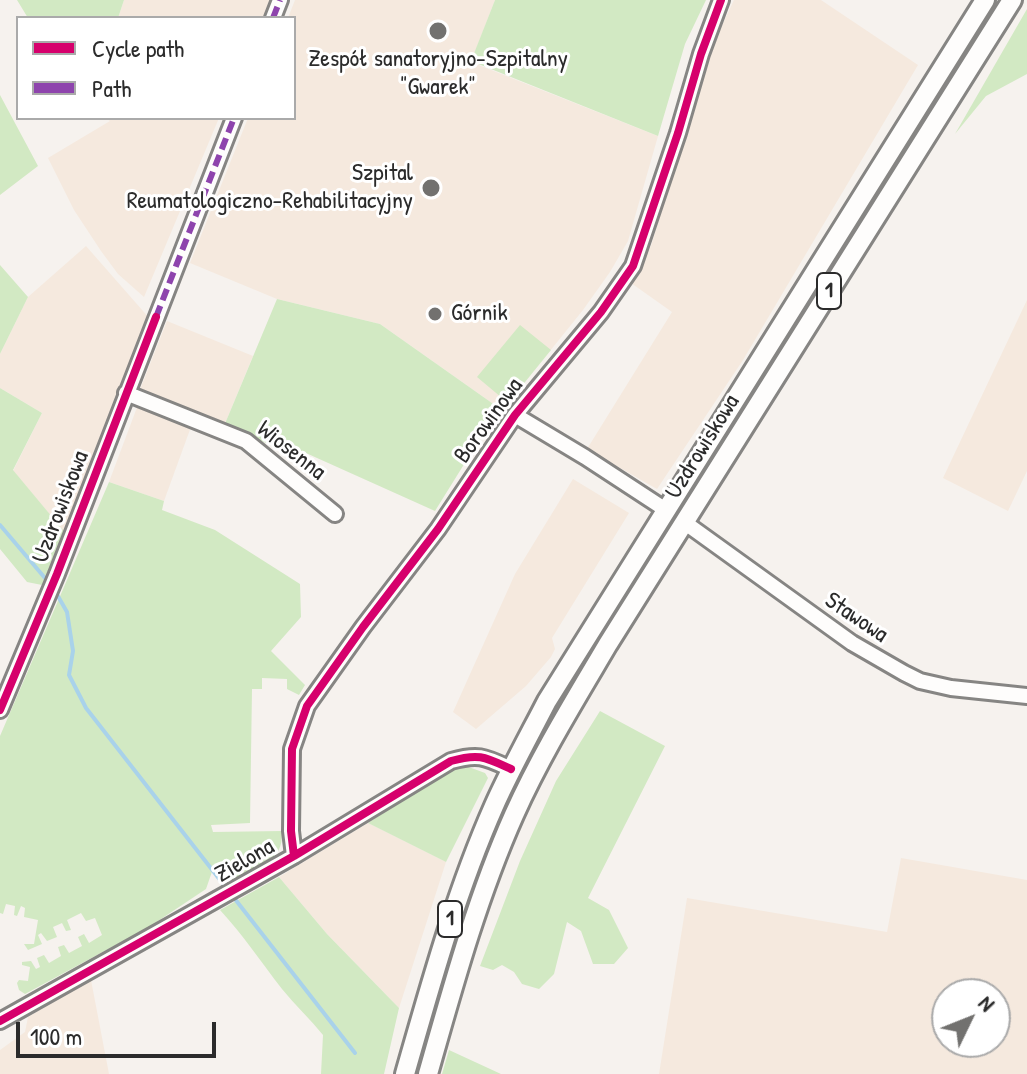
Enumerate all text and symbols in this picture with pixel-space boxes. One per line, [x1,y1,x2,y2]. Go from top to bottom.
legend [16,16,296,120]
marker: Zespół sanatoryjno-Szpitalny "Gwarek" [427,20,449,42]
text: Cycle path [92,32,184,64]
place label: Zespół sanatoryjno-Szpitalny "Gwarek" [308,46,568,102]
text: Path [92,72,131,104]
place label: Szpital Reumatologiczno-Rehabilitacyjny [127,160,413,216]
marker: Szpital Reumatologiczno-Rehabilitacyjny [420,177,442,199]
road number: 1 [817,273,841,309]
place label: Górnik [451,300,508,328]
marker: Górnik [426,305,444,323]
street label: Borowinowa [448,373,530,469]
street label: Uzdrowiskowa [660,389,746,505]
street label: Wiosenna [251,415,331,487]
street label: Uzdrowiskowa [26,447,96,567]
street label: Stawowa [819,586,893,650]
street label: Zielona [210,833,280,889]
road number: 1 [438,901,462,937]
north arrow [931,978,1011,1058]
text: N [972,988,1002,1018]
scale bar [20,1006,220,1056]
text: 100 m [30,1020,82,1052]

